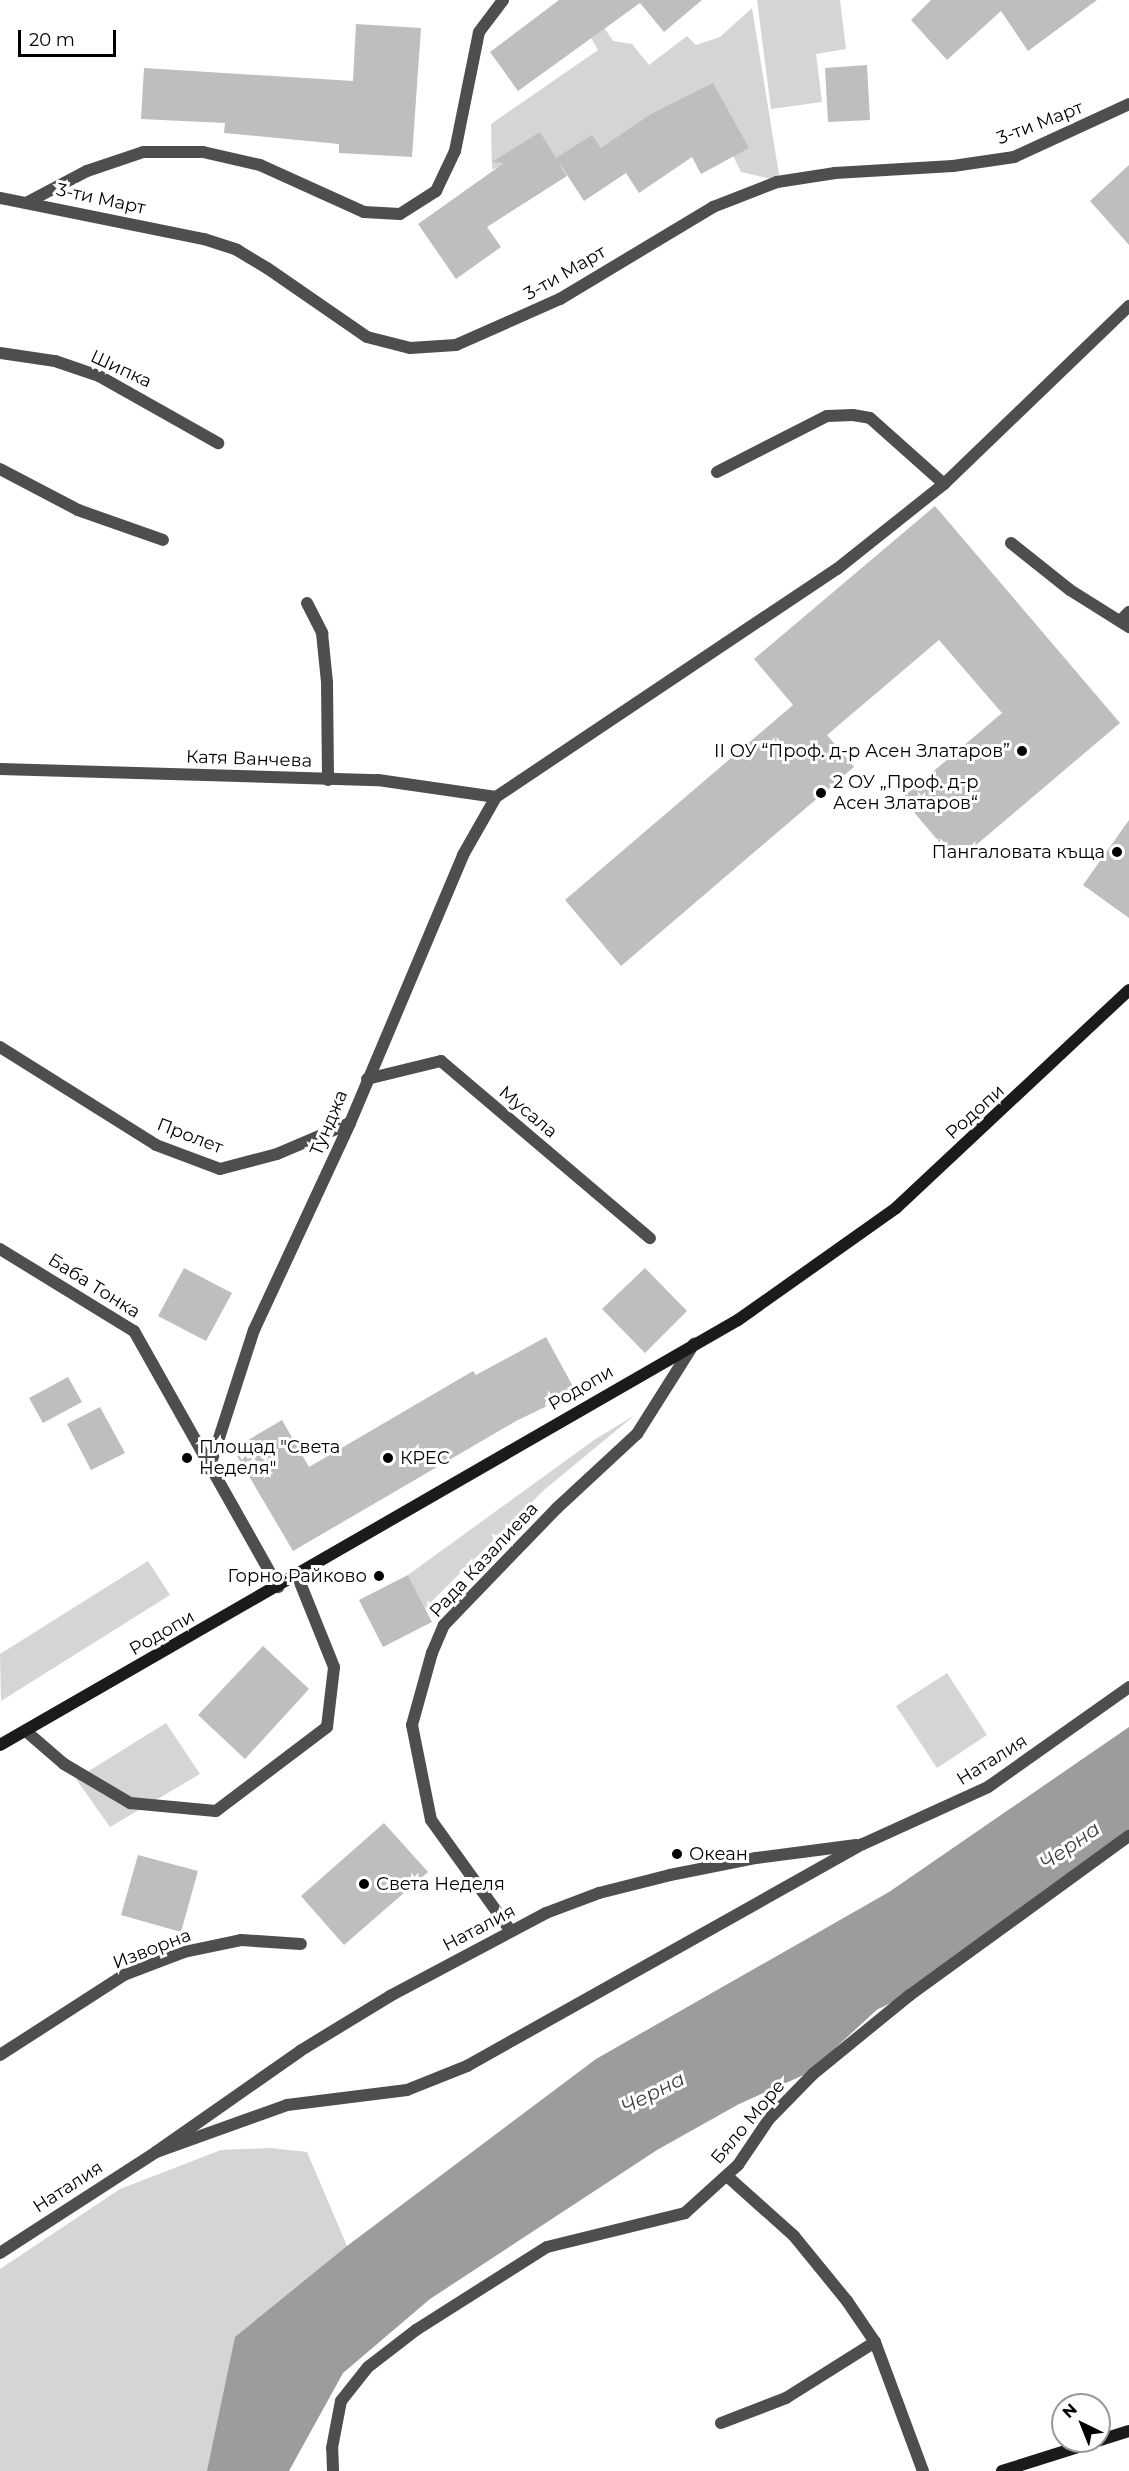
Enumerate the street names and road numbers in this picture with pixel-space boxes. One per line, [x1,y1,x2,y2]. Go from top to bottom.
street label: 3-ти Март [994,97,1086,149]
street label: 3-ти Март [54,179,148,219]
street label: 3-ти Март [520,241,610,305]
street label: Шипка [87,345,155,393]
street label: Катя Ванчева [186,746,312,772]
street label: Родопи [941,1080,1009,1144]
street label: Мусала [494,1081,562,1143]
street label: Тунджа [306,1087,352,1159]
street label: Пролет [154,1114,226,1158]
street label: Баба Тонка [44,1249,144,1323]
street label: Родопи [545,1361,617,1415]
street label: Рада Казалиева [425,1498,543,1622]
street label: Родопи [126,1606,198,1660]
street label: Наталия [953,1730,1031,1790]
street label: Наталия [439,1900,519,1956]
street label: Изворна [110,1924,194,1974]
street label: Бяло Море [706,2075,790,2169]
street label: Наталия [29,2156,107,2218]

